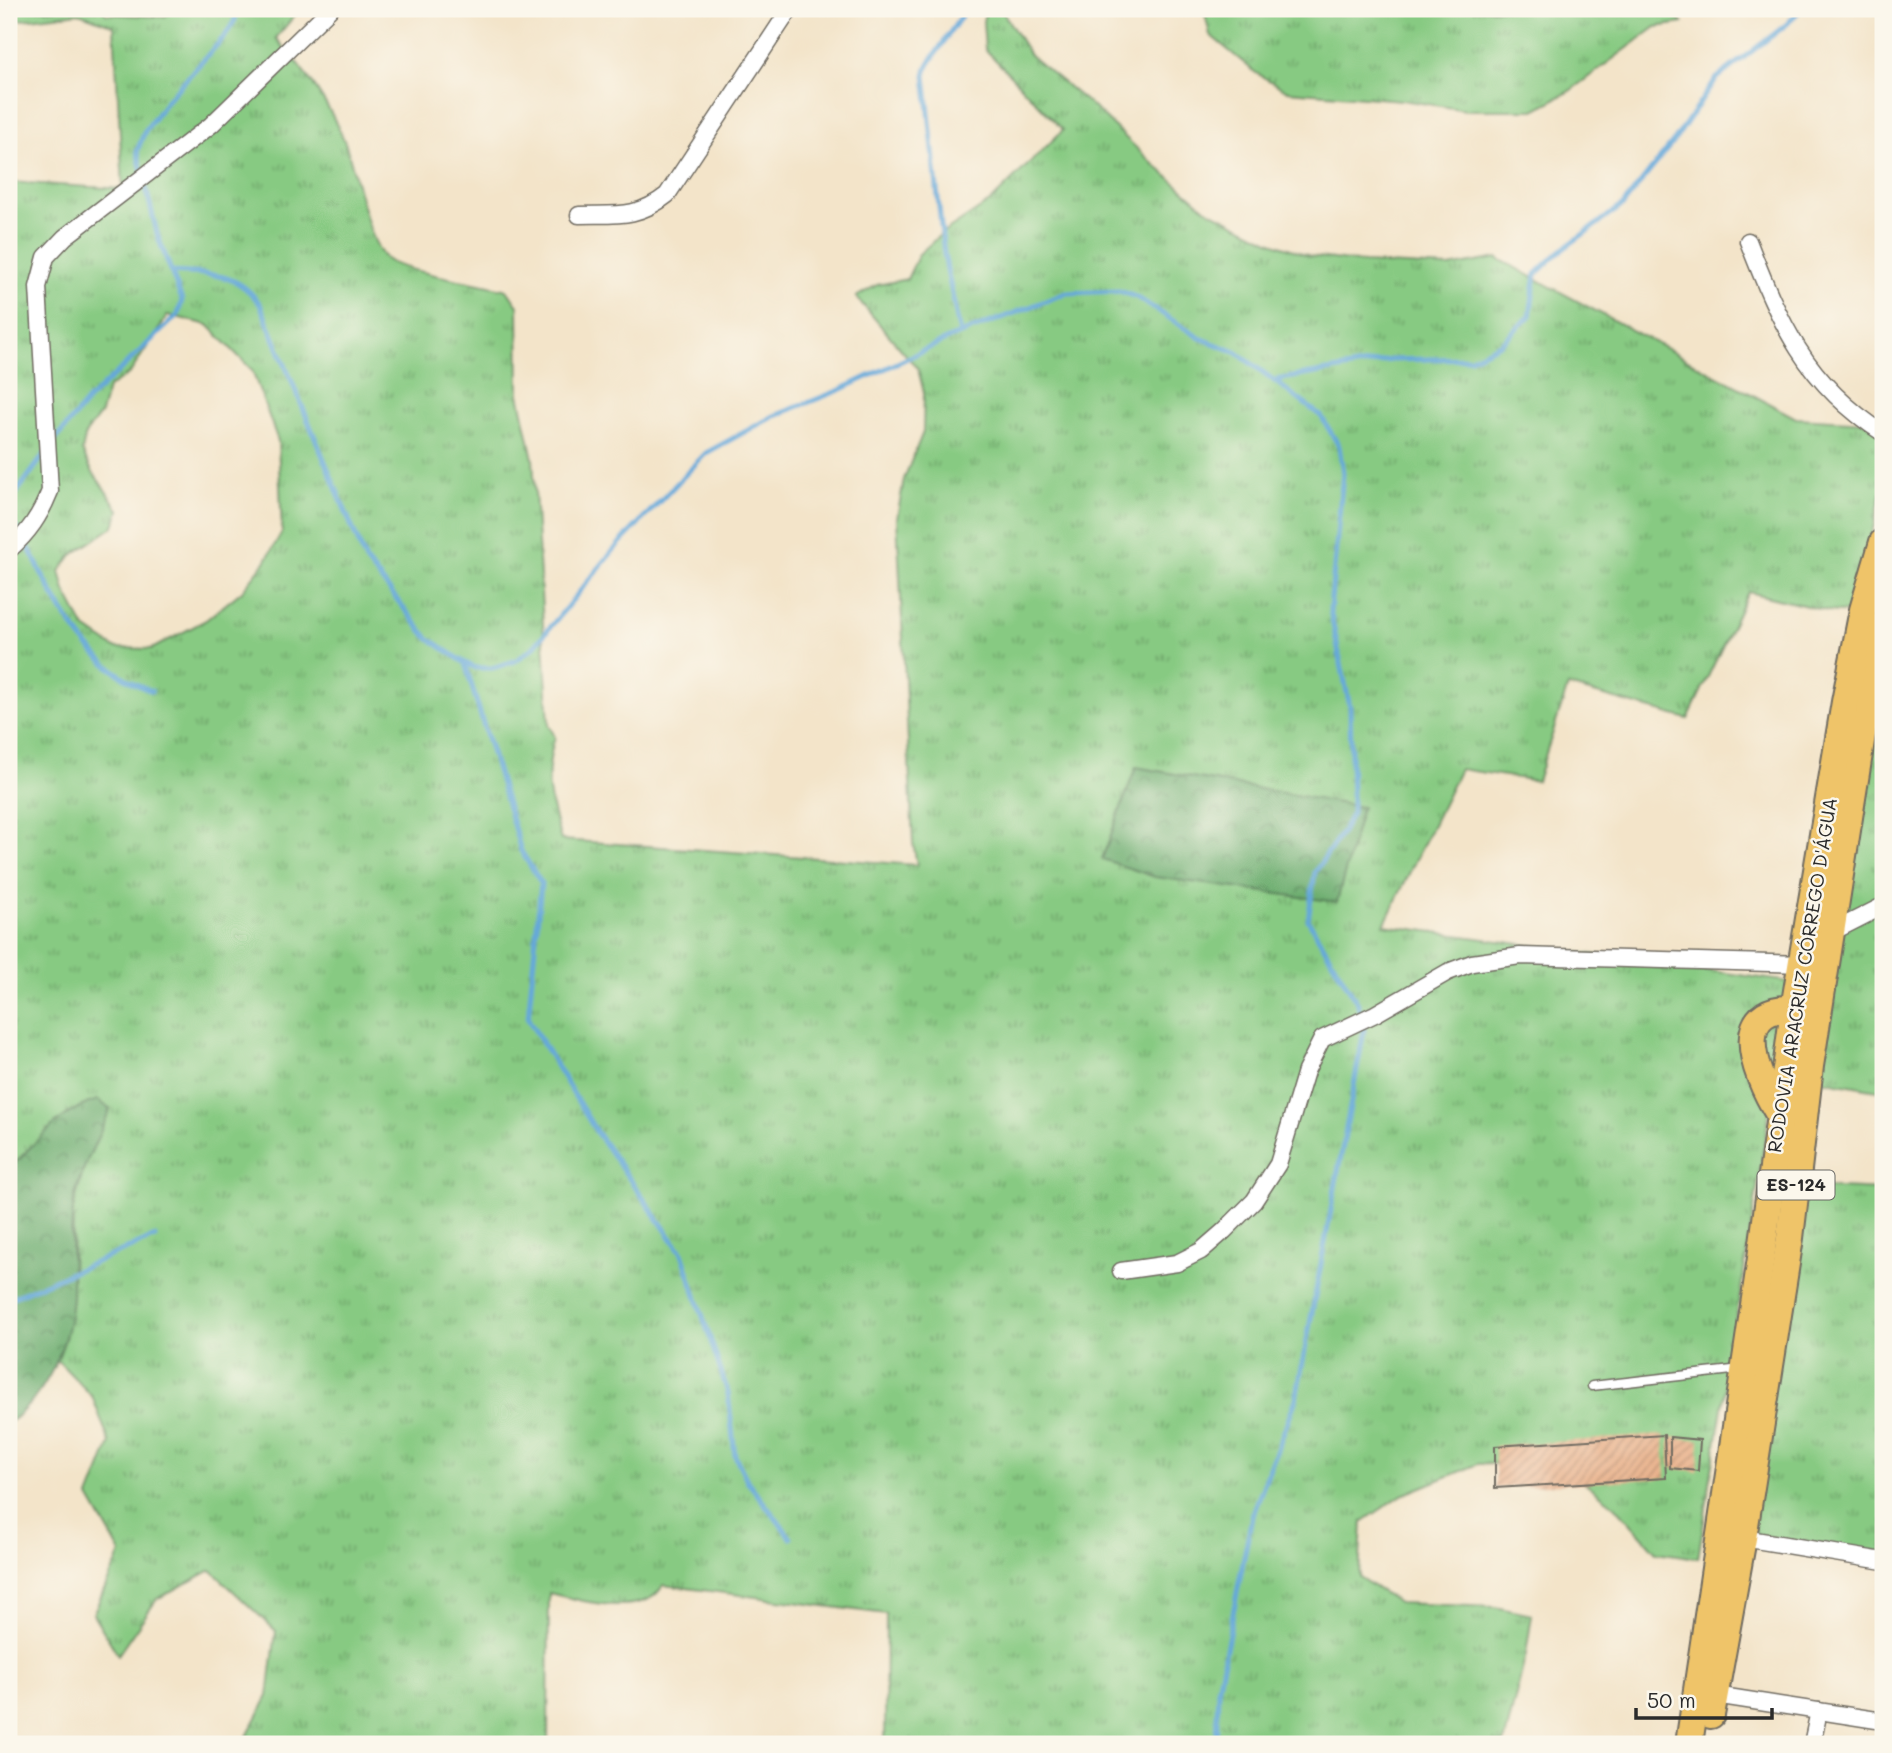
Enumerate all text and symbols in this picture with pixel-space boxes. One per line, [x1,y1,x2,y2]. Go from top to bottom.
street label: RODOVIA ARACRUZ CÓRREGO D'ÁGUA [1761,796,1842,1154]
road number: ES-124 [1758,1170,1834,1200]
scale bar [1636,1676,1773,1720]
text: 50 m [1647,1686,1696,1713]

